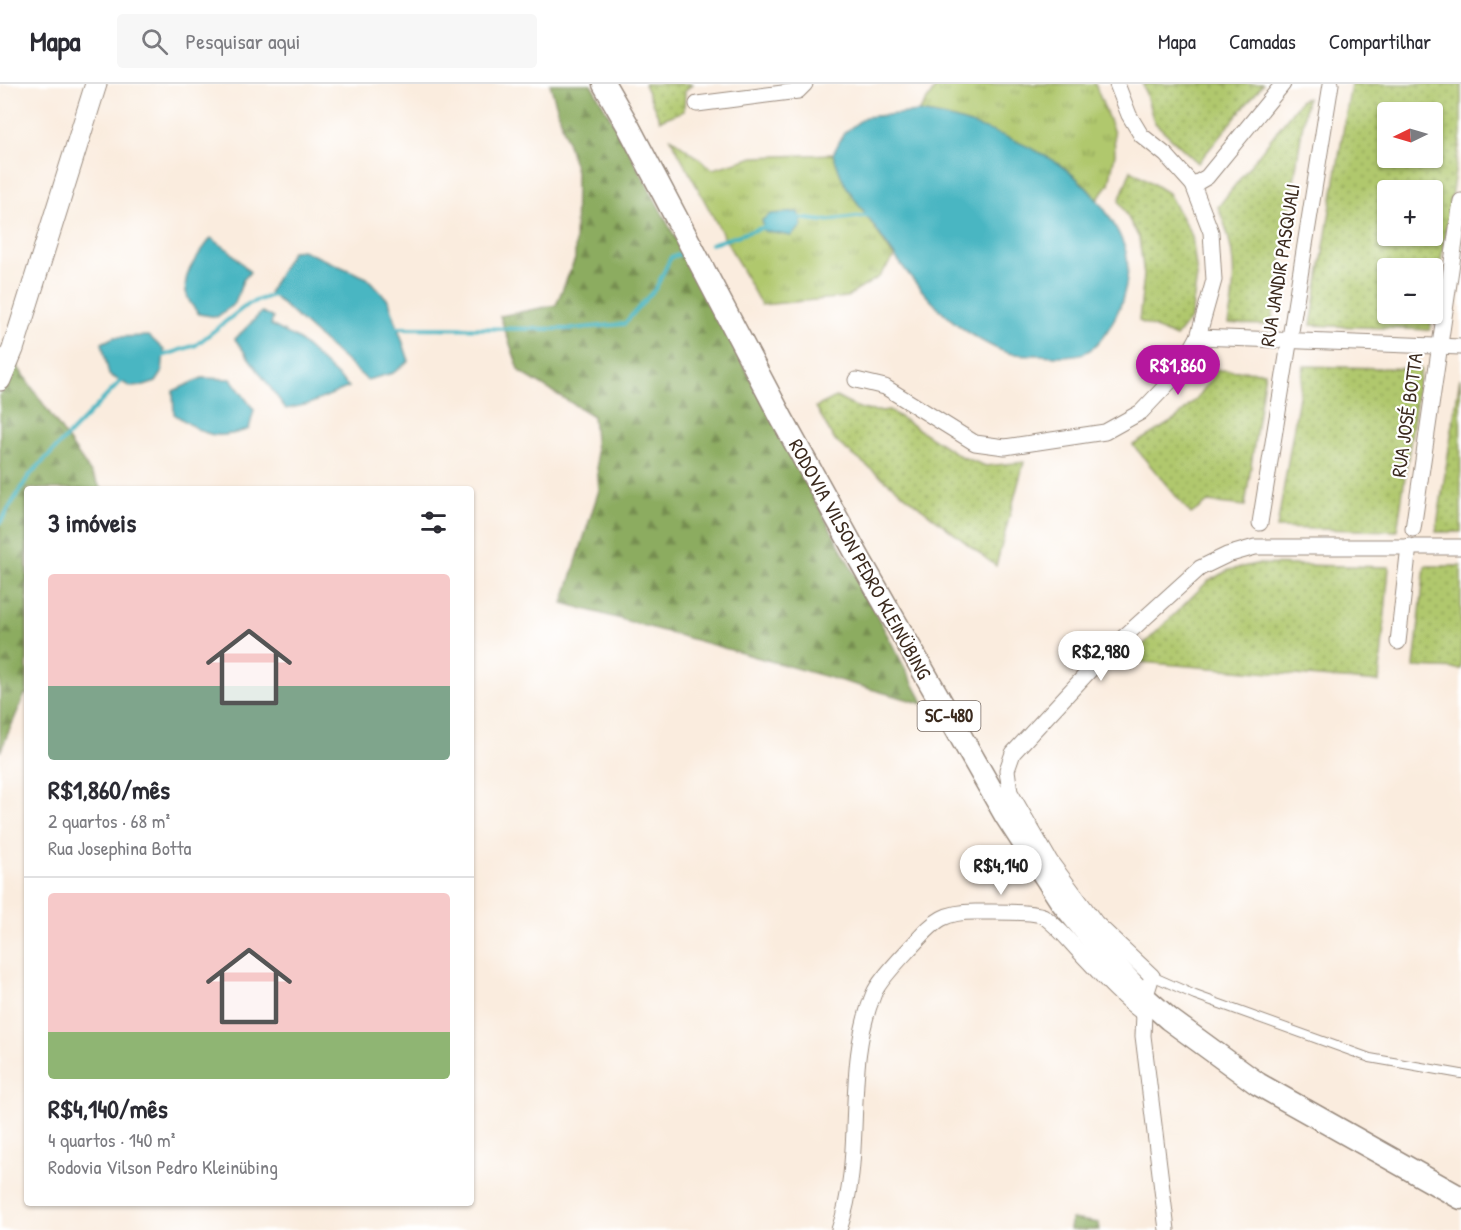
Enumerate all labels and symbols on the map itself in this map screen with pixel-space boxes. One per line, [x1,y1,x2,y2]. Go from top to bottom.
north arrow [1377,102,1443,168]
street label: RUA JANDIR PASQUALI [1253,181,1306,348]
pin: R$1,860 [1123,345,1233,396]
street label: RUA JOSÉ BOTTA [1384,351,1429,479]
street label: RODOVIA VILSON PEDRO KLEINÜBING [783,434,938,684]
pin: R$2,980 [1046,631,1156,682]
road number: SC-480 [918,701,980,731]
pin: R$4,140 [946,845,1056,896]

